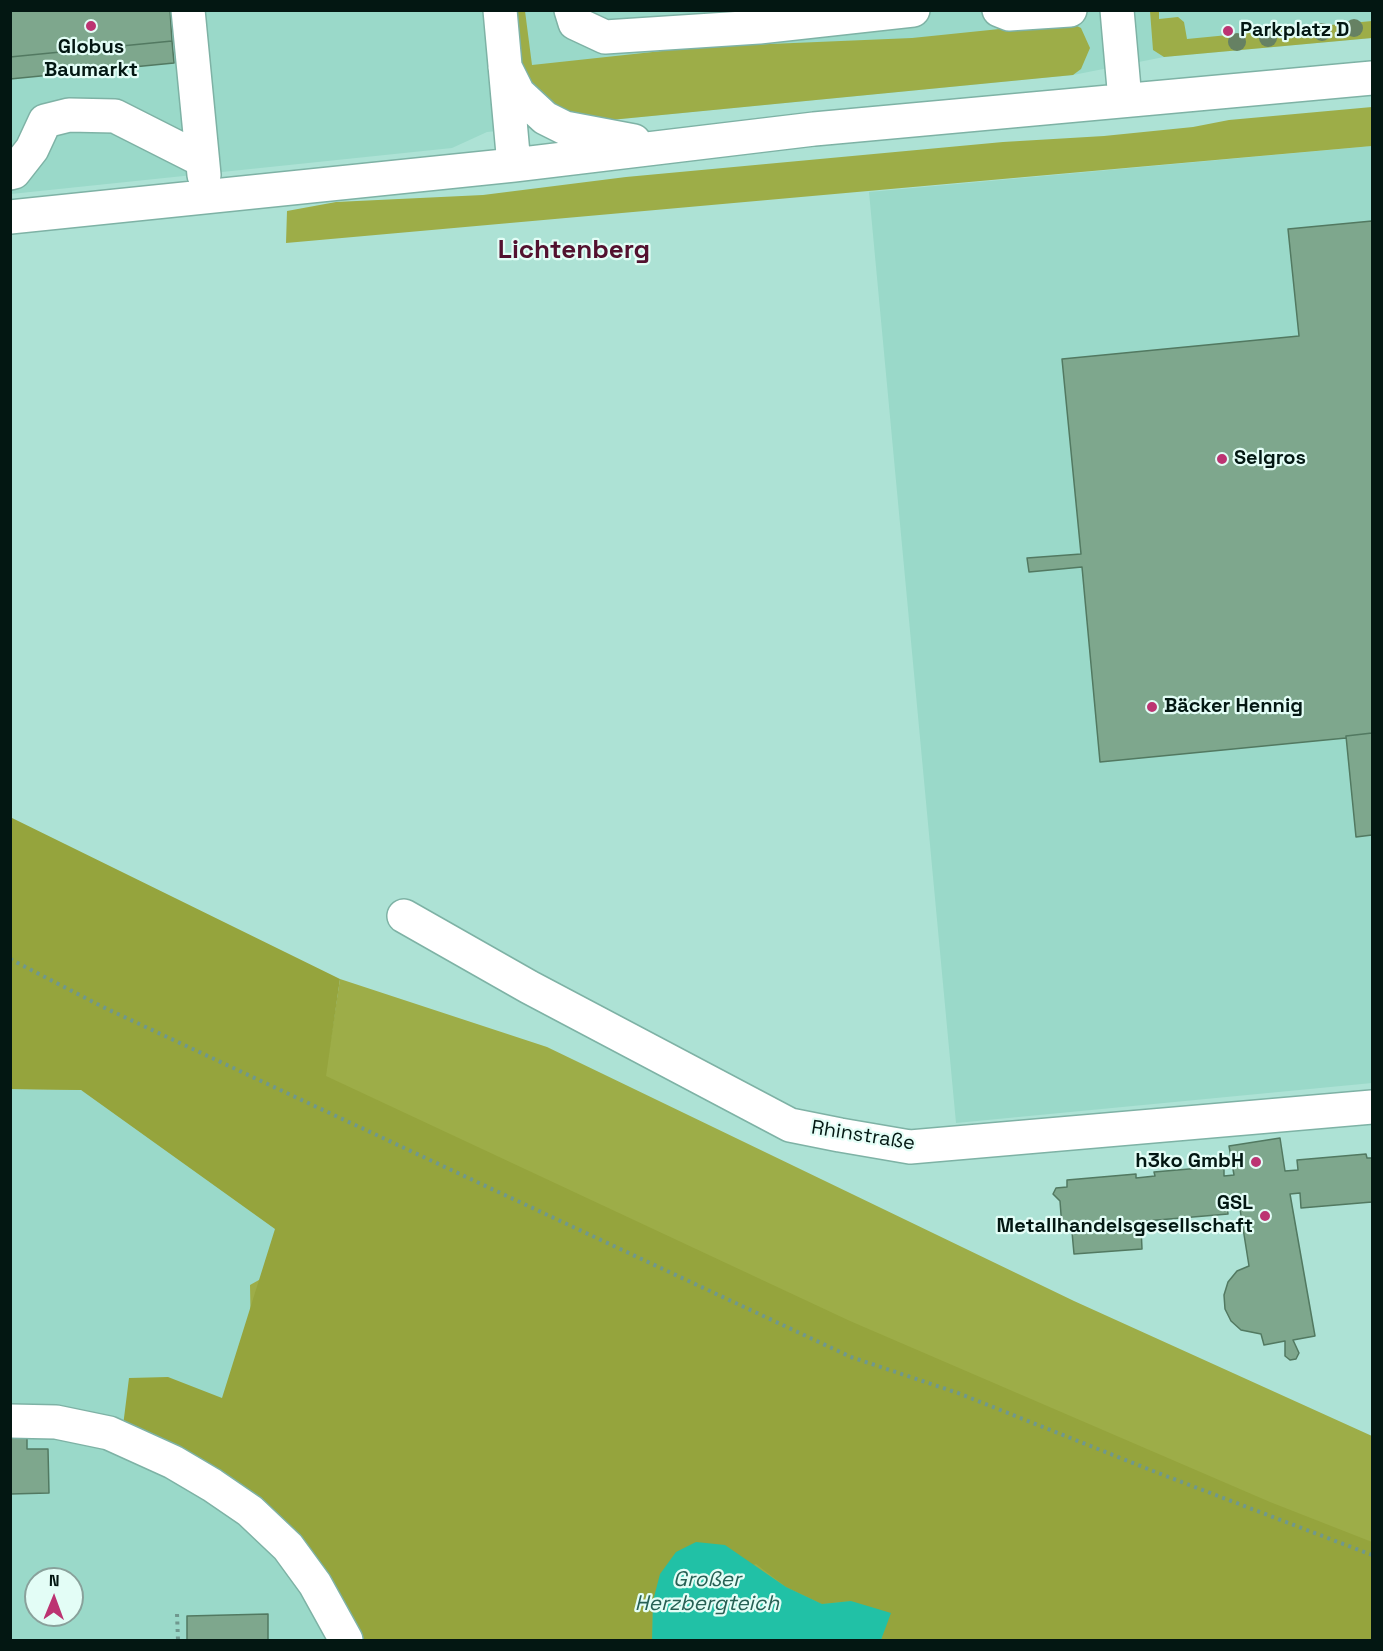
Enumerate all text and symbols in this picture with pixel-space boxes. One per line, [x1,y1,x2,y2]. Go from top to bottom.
marker: Globus Baumarkt [84,19,98,33]
place label: Parkplatz D [1240,19,1349,43]
marker: Parkplatz D [1221,24,1235,38]
place label: Globus Baumarkt [44,36,138,83]
district label: Lichtenberg [498,235,650,267]
place label: Selgros [1234,447,1306,471]
marker: Selgros [1215,452,1229,466]
place label: Bäcker Hennig [1164,695,1303,719]
marker: Bäcker Hennig [1145,700,1159,714]
street label: Rhinstraße [809,1116,917,1156]
place label: h3ko GmbH [1135,1150,1244,1174]
marker: h3ko GmbH [1249,1155,1263,1169]
place label: GSL Metallhandelsgesellschaft [997,1192,1253,1239]
marker: GSL Metallhandelsgesellschaft [1258,1209,1272,1223]
north arrow [24,1567,84,1627]
water label: Großer Herzbergteich [635,1567,779,1617]
text: N [49,1570,60,1591]

